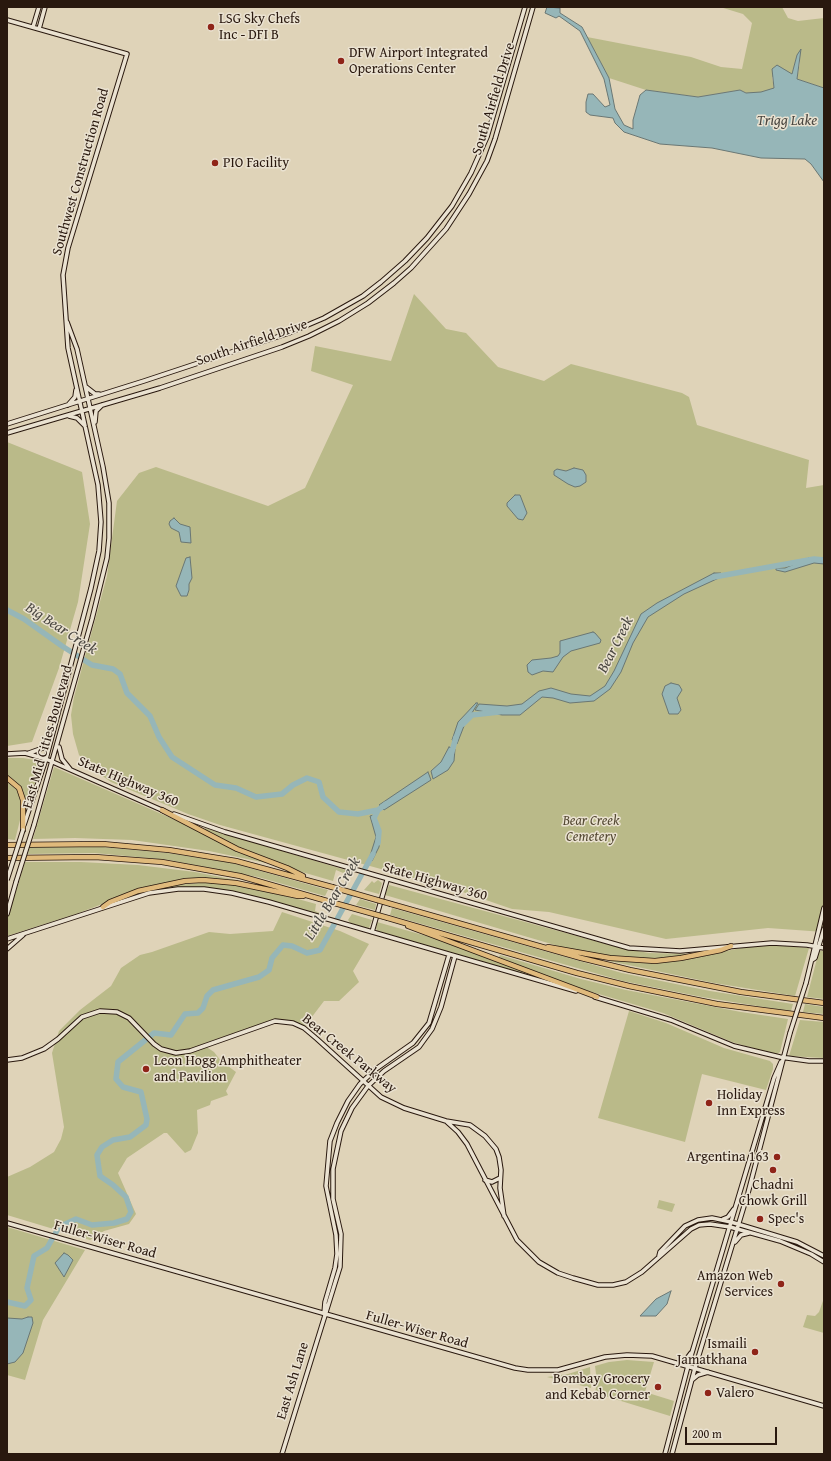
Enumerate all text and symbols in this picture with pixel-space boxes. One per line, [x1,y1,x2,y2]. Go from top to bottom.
place label: LSG Sky Chefs Inc - DFI B [219,11,300,44]
marker: LSG Sky Chefs Inc - DFI B [206,22,216,32]
street label: South Airfield Drive [469,41,519,157]
place label: DFW Airport Integrated Operations Center [349,45,488,78]
marker: DFW Airport Integrated Operations Center [336,56,346,66]
street label: Southwest Construction Road [49,86,113,258]
water label: Trigg Lake [757,112,817,130]
place label: PIO Facility [223,155,289,171]
marker: PIO Facility [210,158,220,168]
street label: South Airfield Drive [194,316,310,370]
water label: Big Bear Creek [22,599,100,659]
water label: Bear Creek [594,614,638,676]
street label: East Mid Cities Boulevard [19,663,77,811]
street label: State Highway 360 [75,753,181,811]
park label: Bear Creek Cemetery [563,813,619,846]
water label: Little Bear Creek [301,854,365,944]
street label: State Highway 360 [381,859,489,905]
street label: Bear Creek Parkway [298,1011,400,1097]
place label: Leon Hogg Amphitheater and Pavilion [154,1053,301,1086]
marker: Leon Hogg Amphitheater and Pavilion [141,1064,151,1074]
place label: Holiday Inn Express [717,1087,785,1120]
marker: Holiday Inn Express [704,1098,714,1108]
place label: Argentina 163 [687,1149,769,1165]
marker: Argentina 163 [772,1152,782,1162]
marker: Chadni Chowk Grill [768,1165,778,1175]
place label: Chadni Chowk Grill [739,1177,807,1210]
place label: Spec's [768,1211,804,1227]
marker: Spec's [755,1214,765,1224]
street label: Fuller-Wiser Road [52,1217,158,1263]
place label: Amazon Web Services [697,1268,773,1300]
marker: Amazon Web Services [776,1279,786,1289]
street label: Fuller-Wiser Road [364,1307,470,1353]
place label: Ismaili Jamatkhana [677,1336,747,1368]
street label: East Ash Lane [273,1340,313,1422]
marker: Ismaili Jamatkhana [750,1347,760,1357]
place label: Bombay Grocery and Kebab Corner [545,1371,650,1404]
marker: Bombay Grocery and Kebab Corner [653,1382,663,1392]
place label: Valero [716,1385,754,1401]
marker: Valero [703,1388,713,1398]
scale bar [687,1419,779,1445]
text: 200 m [692,1425,722,1442]

